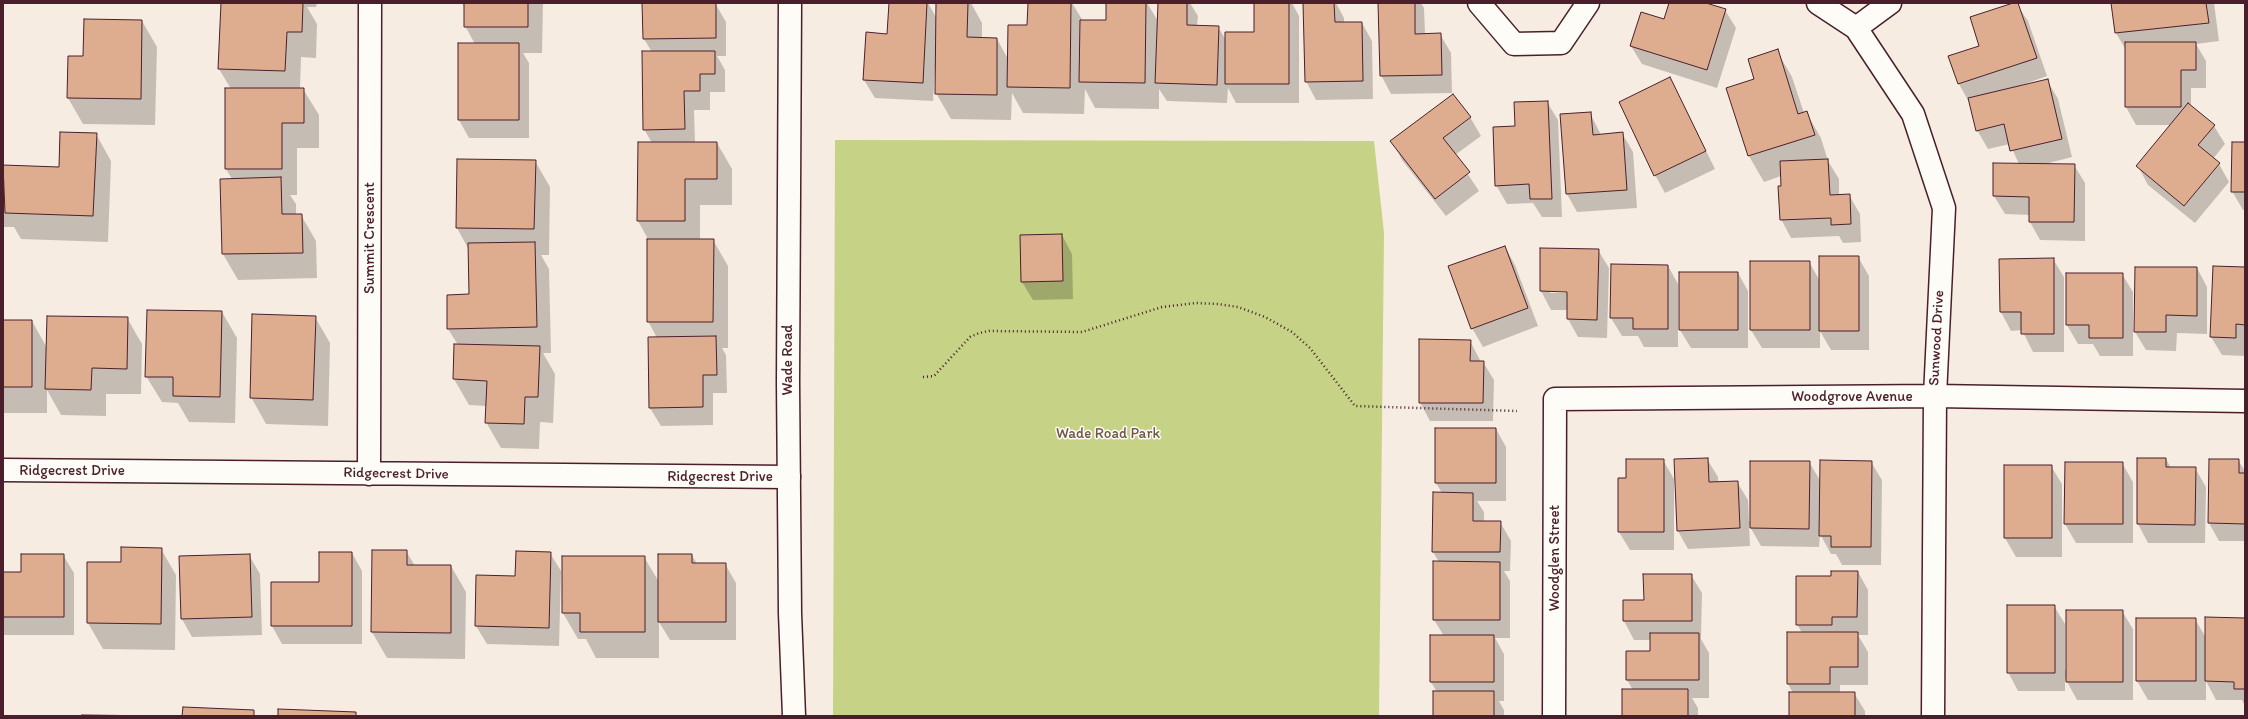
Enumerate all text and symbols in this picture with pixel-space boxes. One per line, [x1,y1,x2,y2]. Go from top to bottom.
street label: Summit Crescent [361,182,379,294]
street label: Sunwood Drive [1926,290,1948,386]
street label: Wade Road [779,324,797,396]
street label: Woodgrove Avenue [1791,388,1913,406]
park label: Wade Road Park [1056,425,1160,443]
street label: Ridgecrest Drive [19,462,125,480]
street label: Ridgecrest Drive [343,464,449,484]
street label: Ridgecrest Drive [667,468,773,486]
street label: Woodglen Street [1546,505,1564,611]

